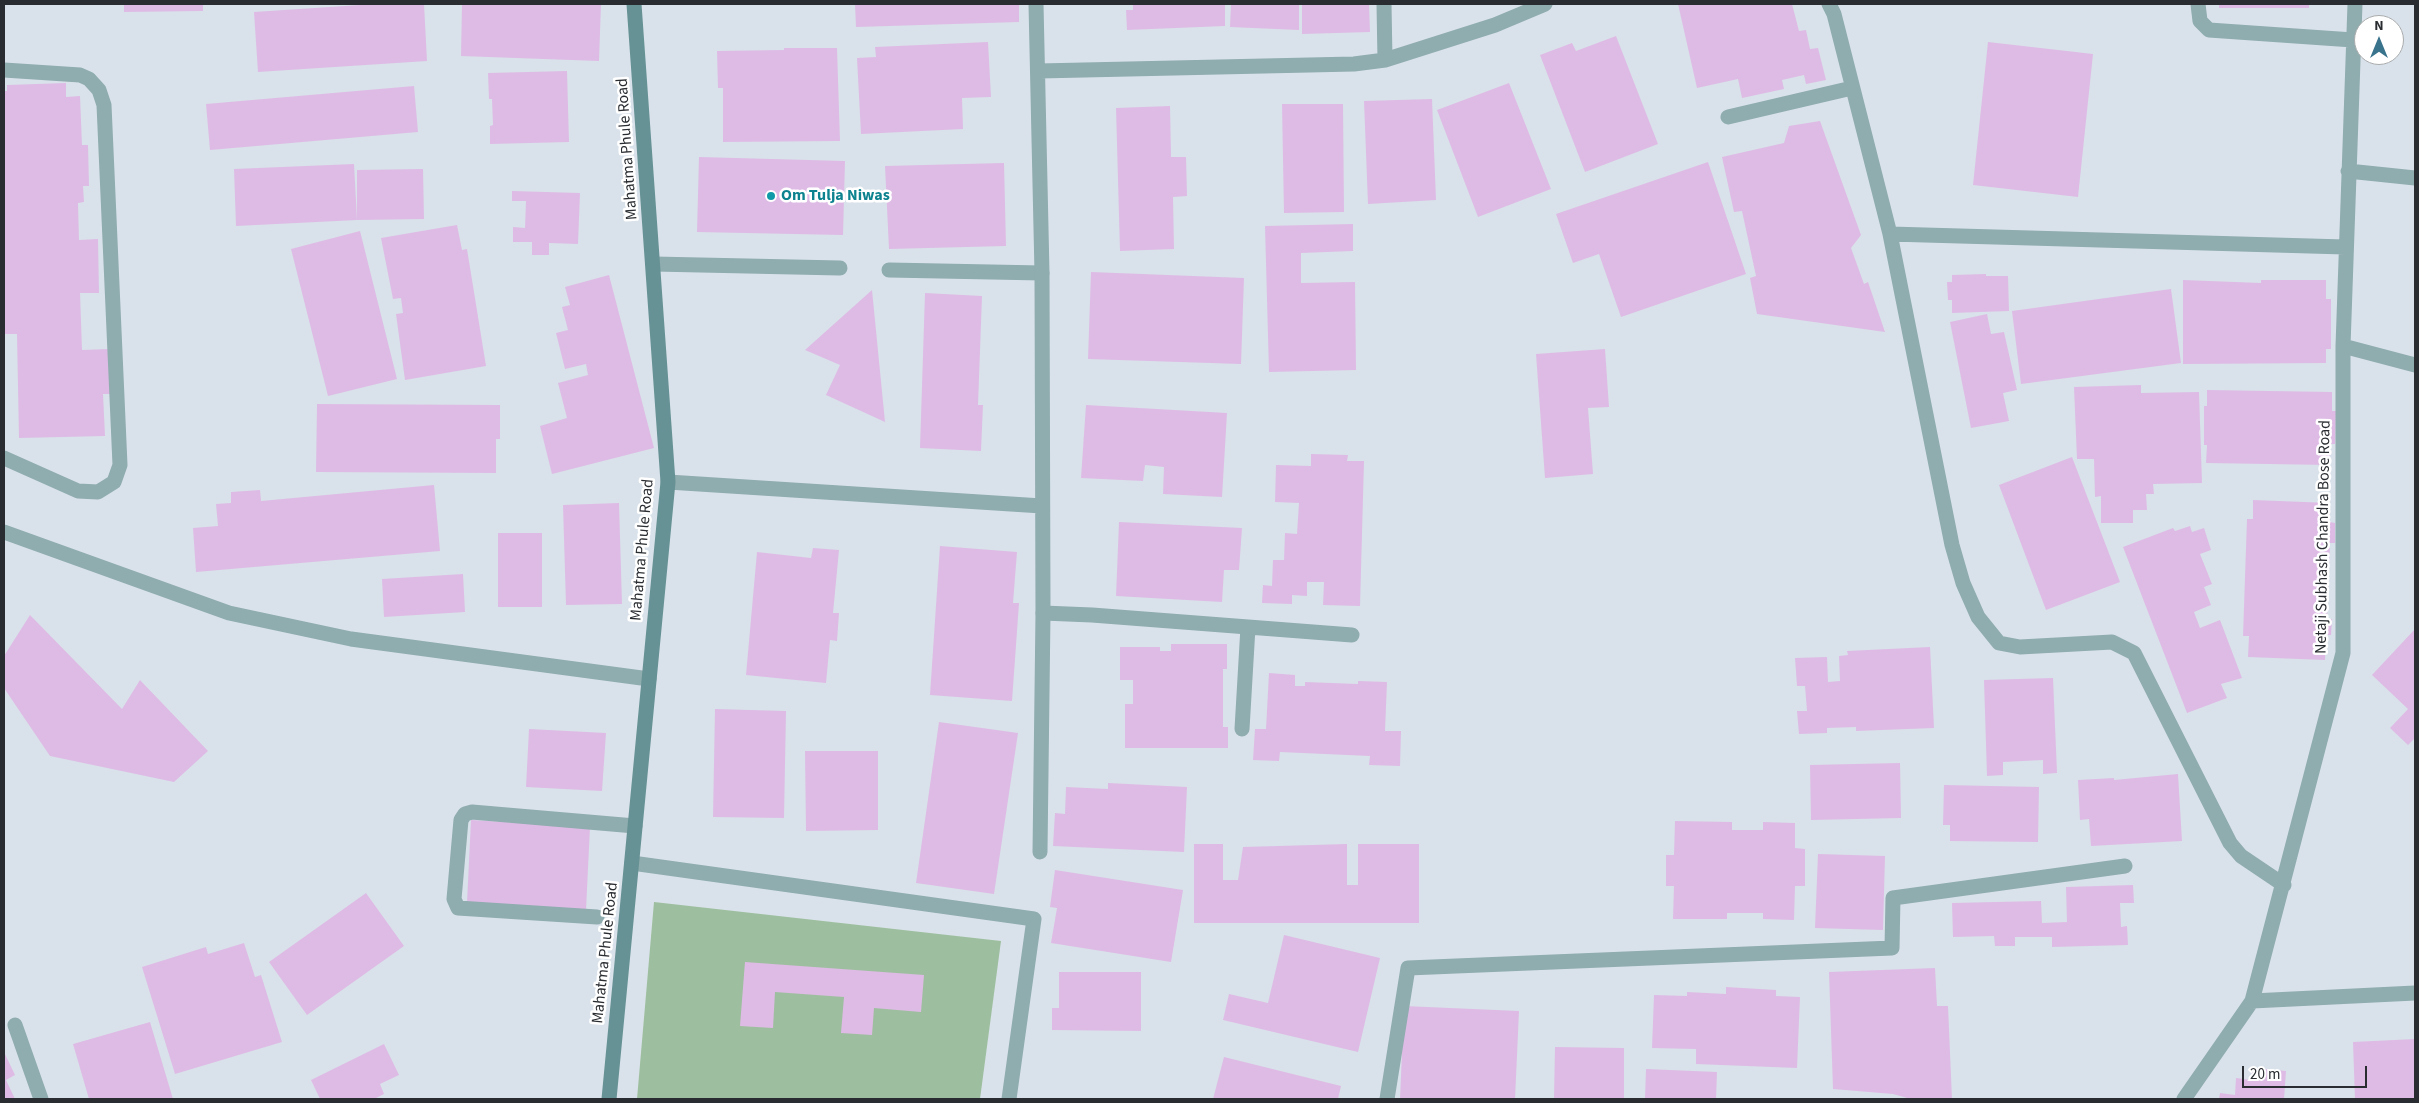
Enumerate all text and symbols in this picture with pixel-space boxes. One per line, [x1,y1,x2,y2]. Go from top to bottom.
north arrow [2354,15,2404,65]
text: N [2374,16,2384,36]
street label: Mahatma Phule Road [613,77,643,221]
place label: Om Tulja Niwas [781,186,890,206]
marker: Om Tulja Niwas [765,190,777,202]
street label: Netaji Subhash Chandra Bose Road [2312,420,2336,654]
street label: Mahatma Phule Road [627,478,659,622]
street label: Mahatma Phule Road [589,881,623,1025]
scale bar [2244,1056,2369,1088]
text: 20 m [2250,1064,2280,1085]

